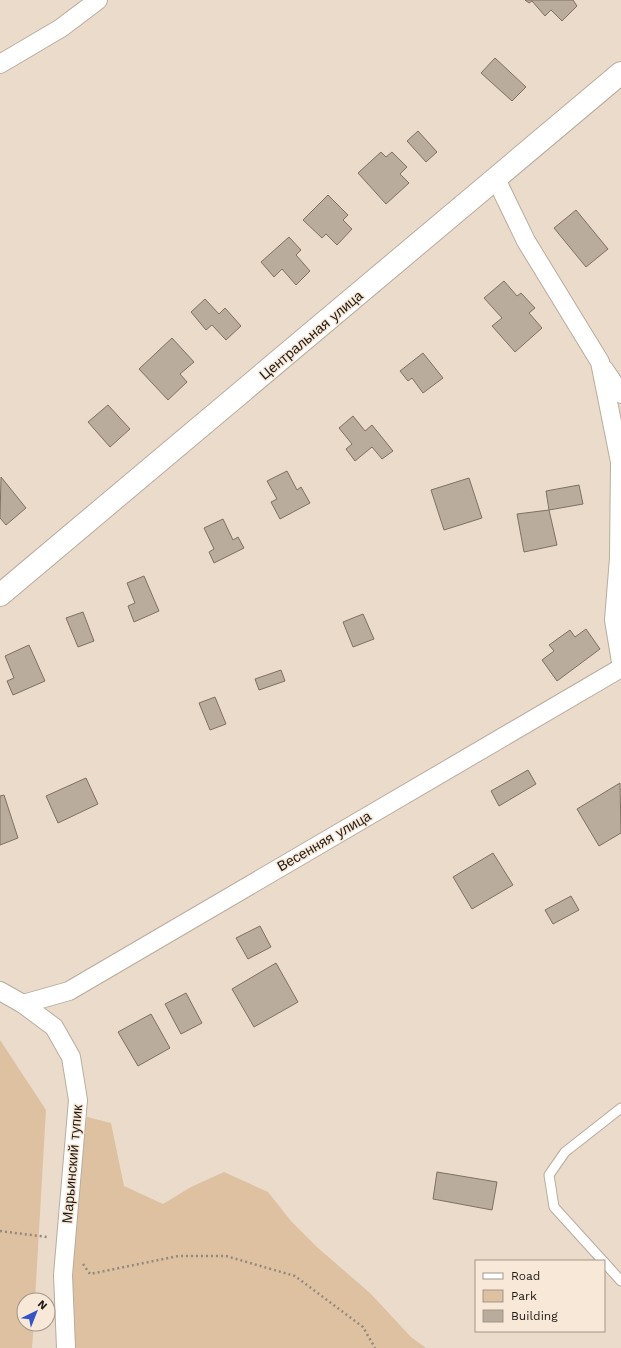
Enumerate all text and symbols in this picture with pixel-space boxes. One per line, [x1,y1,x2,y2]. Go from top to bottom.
street label: Центральная улица [256,287,366,383]
street label: Весенняя улица [274,808,374,874]
street label: Марьинский тупик [59,1103,85,1224]
legend [475,1260,605,1332]
text: Road [511,1269,540,1283]
text: Park [511,1289,537,1303]
north arrow [16,1292,56,1332]
text: N [35,1298,50,1313]
text: Building [511,1309,558,1323]

